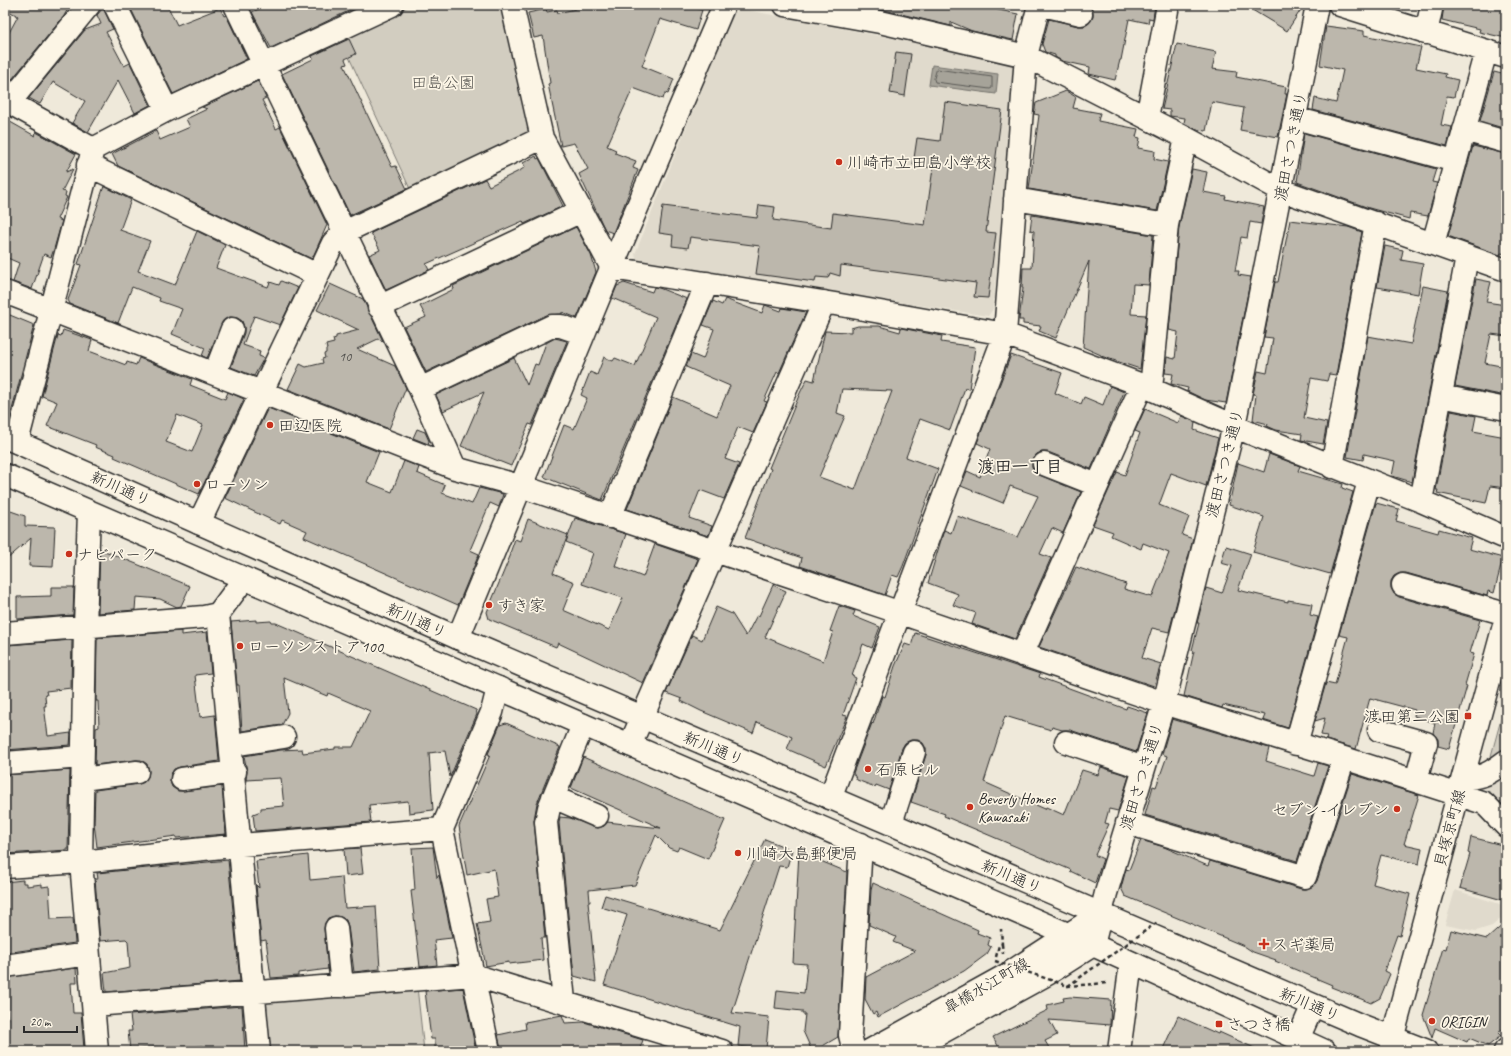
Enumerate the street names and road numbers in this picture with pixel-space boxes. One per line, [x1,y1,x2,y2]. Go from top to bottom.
street label: 渡田さつき通り [1270,89,1311,203]
street label: 渡田さつき通り [1202,406,1248,520]
street label: 新川通り [87,467,154,511]
street label: 新川通り [383,599,450,643]
street label: 渡田さつき通り [1116,720,1168,833]
street label: 新川通り [680,727,747,771]
street label: 貝塚京町線 [1430,787,1470,869]
street label: 新川通り [978,855,1045,899]
street label: 皐橋水江町線 [940,953,1033,1019]
street label: 新川通り [1276,983,1343,1027]

